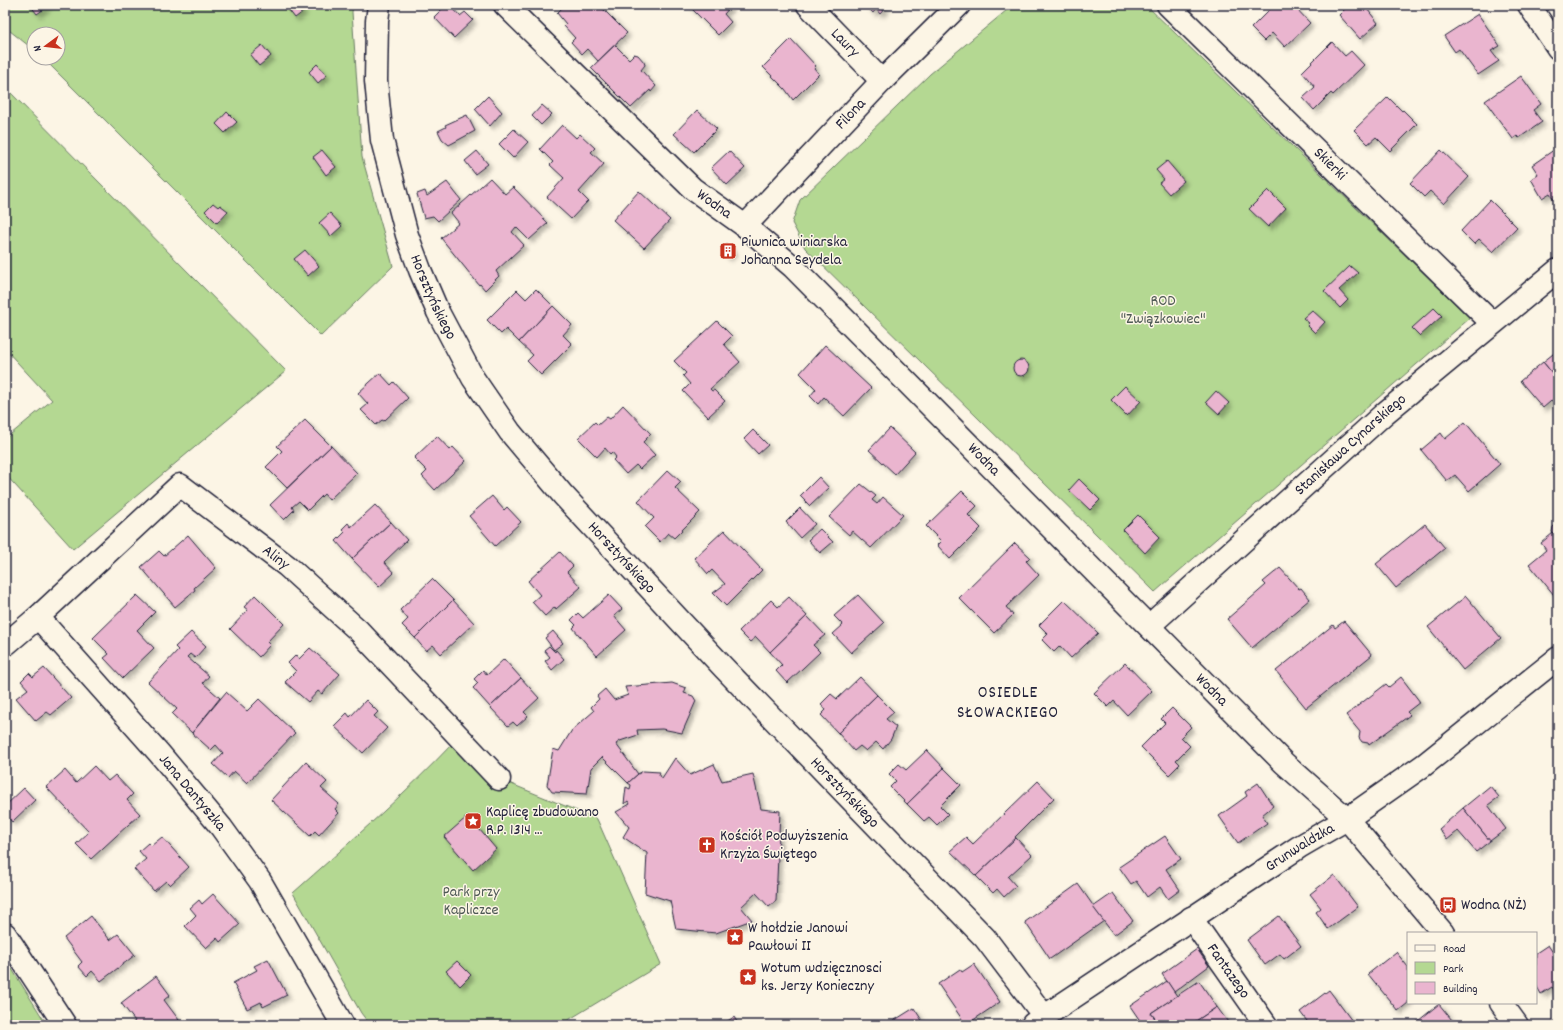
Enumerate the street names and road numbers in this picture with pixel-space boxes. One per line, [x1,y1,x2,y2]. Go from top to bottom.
street label: Laury [825,23,865,63]
street label: Filona [830,93,872,135]
street label: Skierki [1308,142,1352,186]
street label: Wodna [692,183,737,225]
street label: Horsztyńskiego [404,251,462,344]
street label: Stanisława Cynarskiego [1289,388,1411,501]
street label: Wodna [962,438,1006,482]
street label: Horsztyńskiego [582,517,661,599]
street label: Aliny [257,539,295,576]
street label: Wodna [1190,668,1234,712]
street label: Jana Dantyszka [153,749,232,837]
street label: Horsztyńskiego [805,752,885,834]
street label: Grunwaldzka [1261,817,1339,878]
street label: Fantazego [1201,939,1256,1004]

